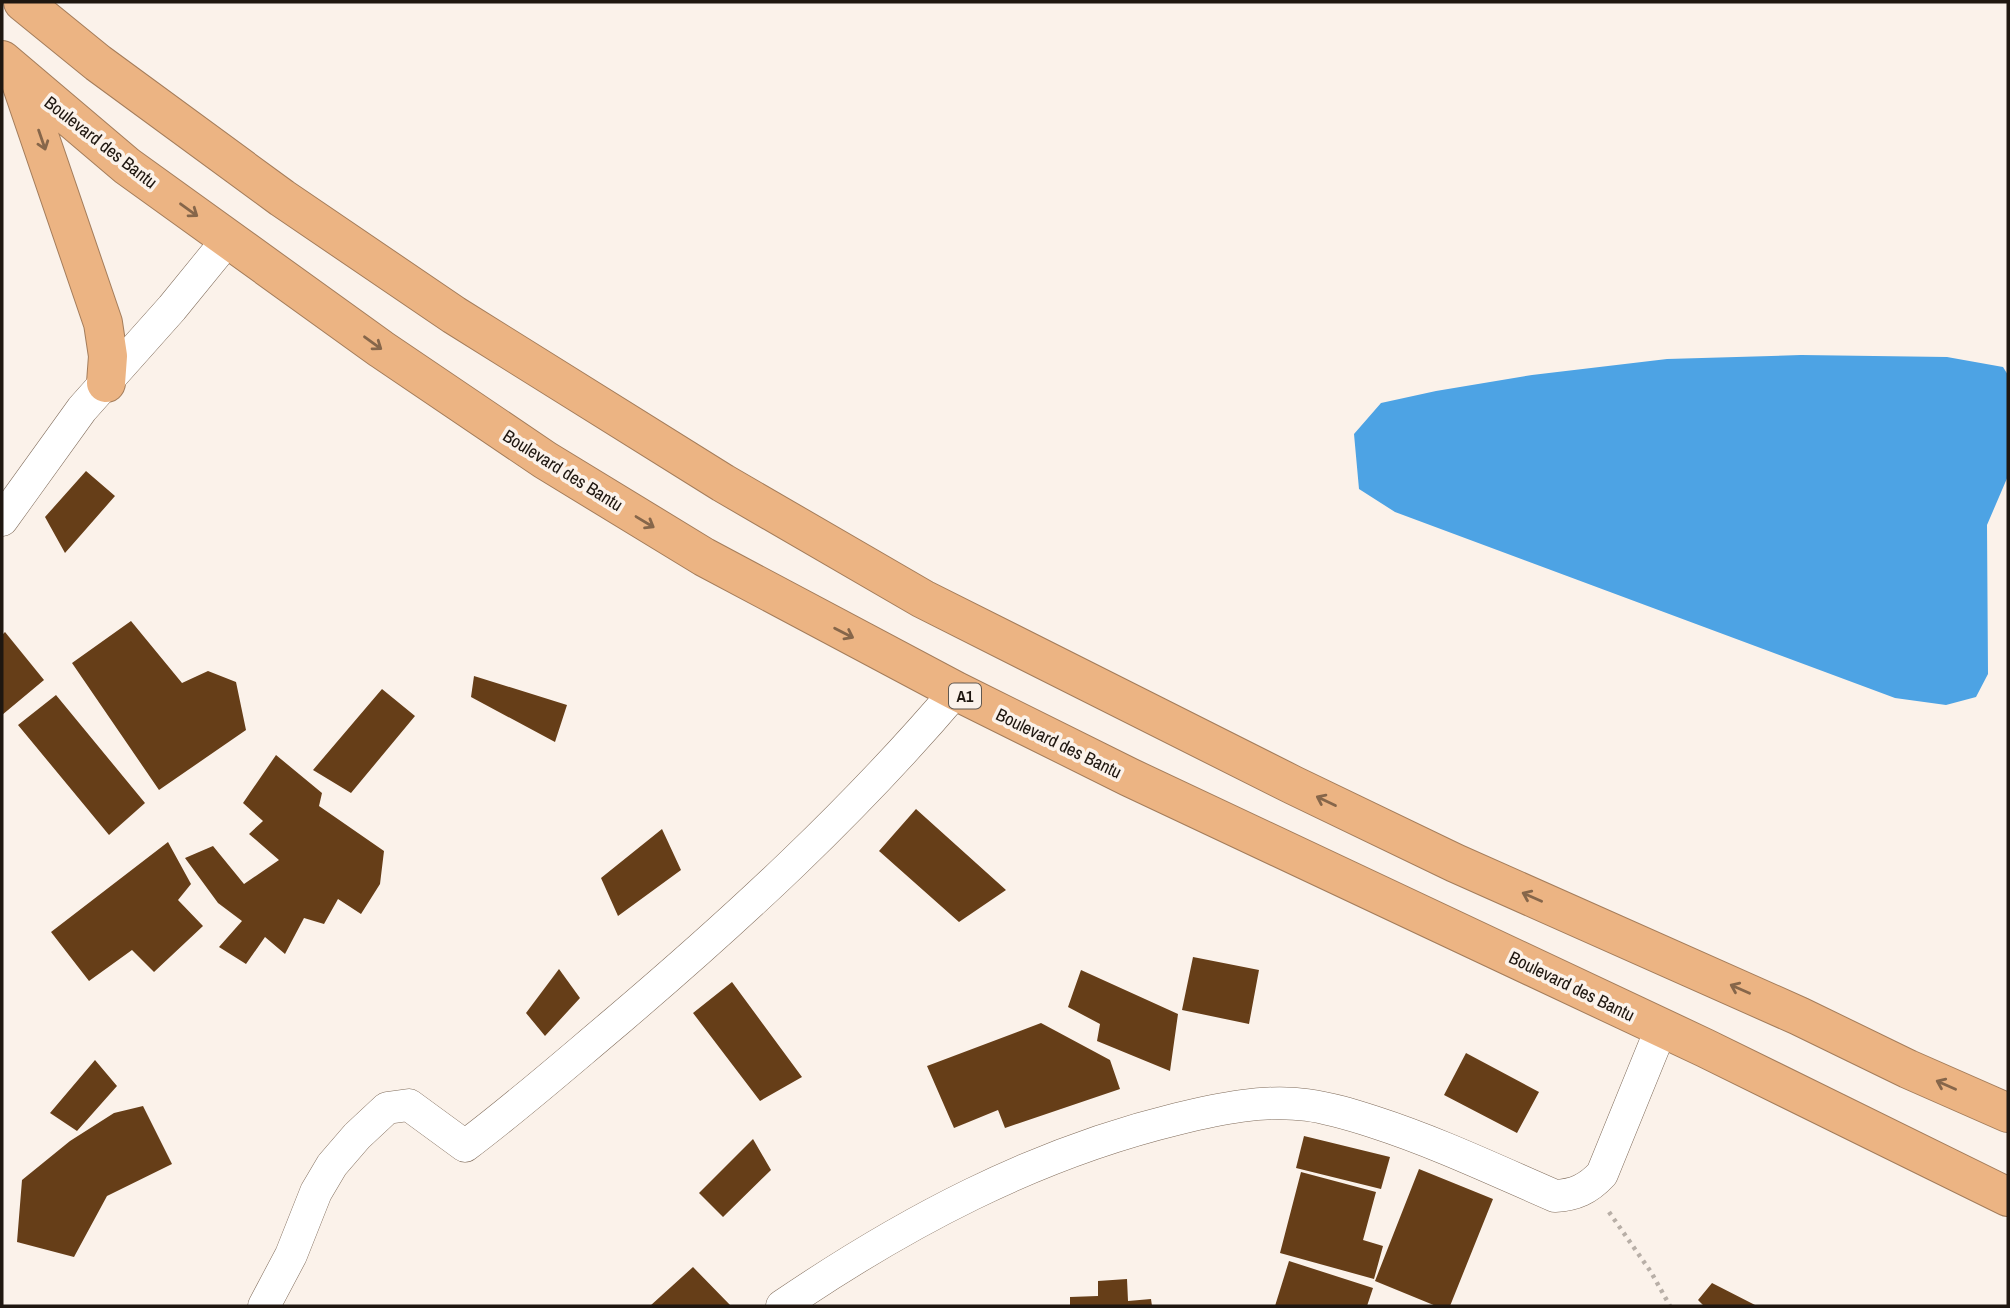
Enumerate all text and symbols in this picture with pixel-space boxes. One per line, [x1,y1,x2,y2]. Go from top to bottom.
street label: Boulevard des Bantu [39,90,163,194]
one-way arrow [36,128,49,150]
one-way arrow [179,203,198,217]
one-way arrow [363,336,382,350]
street label: Boulevard des Bantu [498,423,628,517]
one-way arrow [635,515,655,529]
one-way arrow [833,626,854,640]
road number: A1 [949,684,981,708]
street label: Boulevard des Bantu [992,702,1126,784]
one-way arrow [1315,794,1337,807]
one-way arrow [1521,890,1543,903]
street label: Boulevard des Bantu [1505,945,1639,1027]
one-way arrow [1730,982,1751,995]
one-way arrow [1936,1078,1957,1091]

